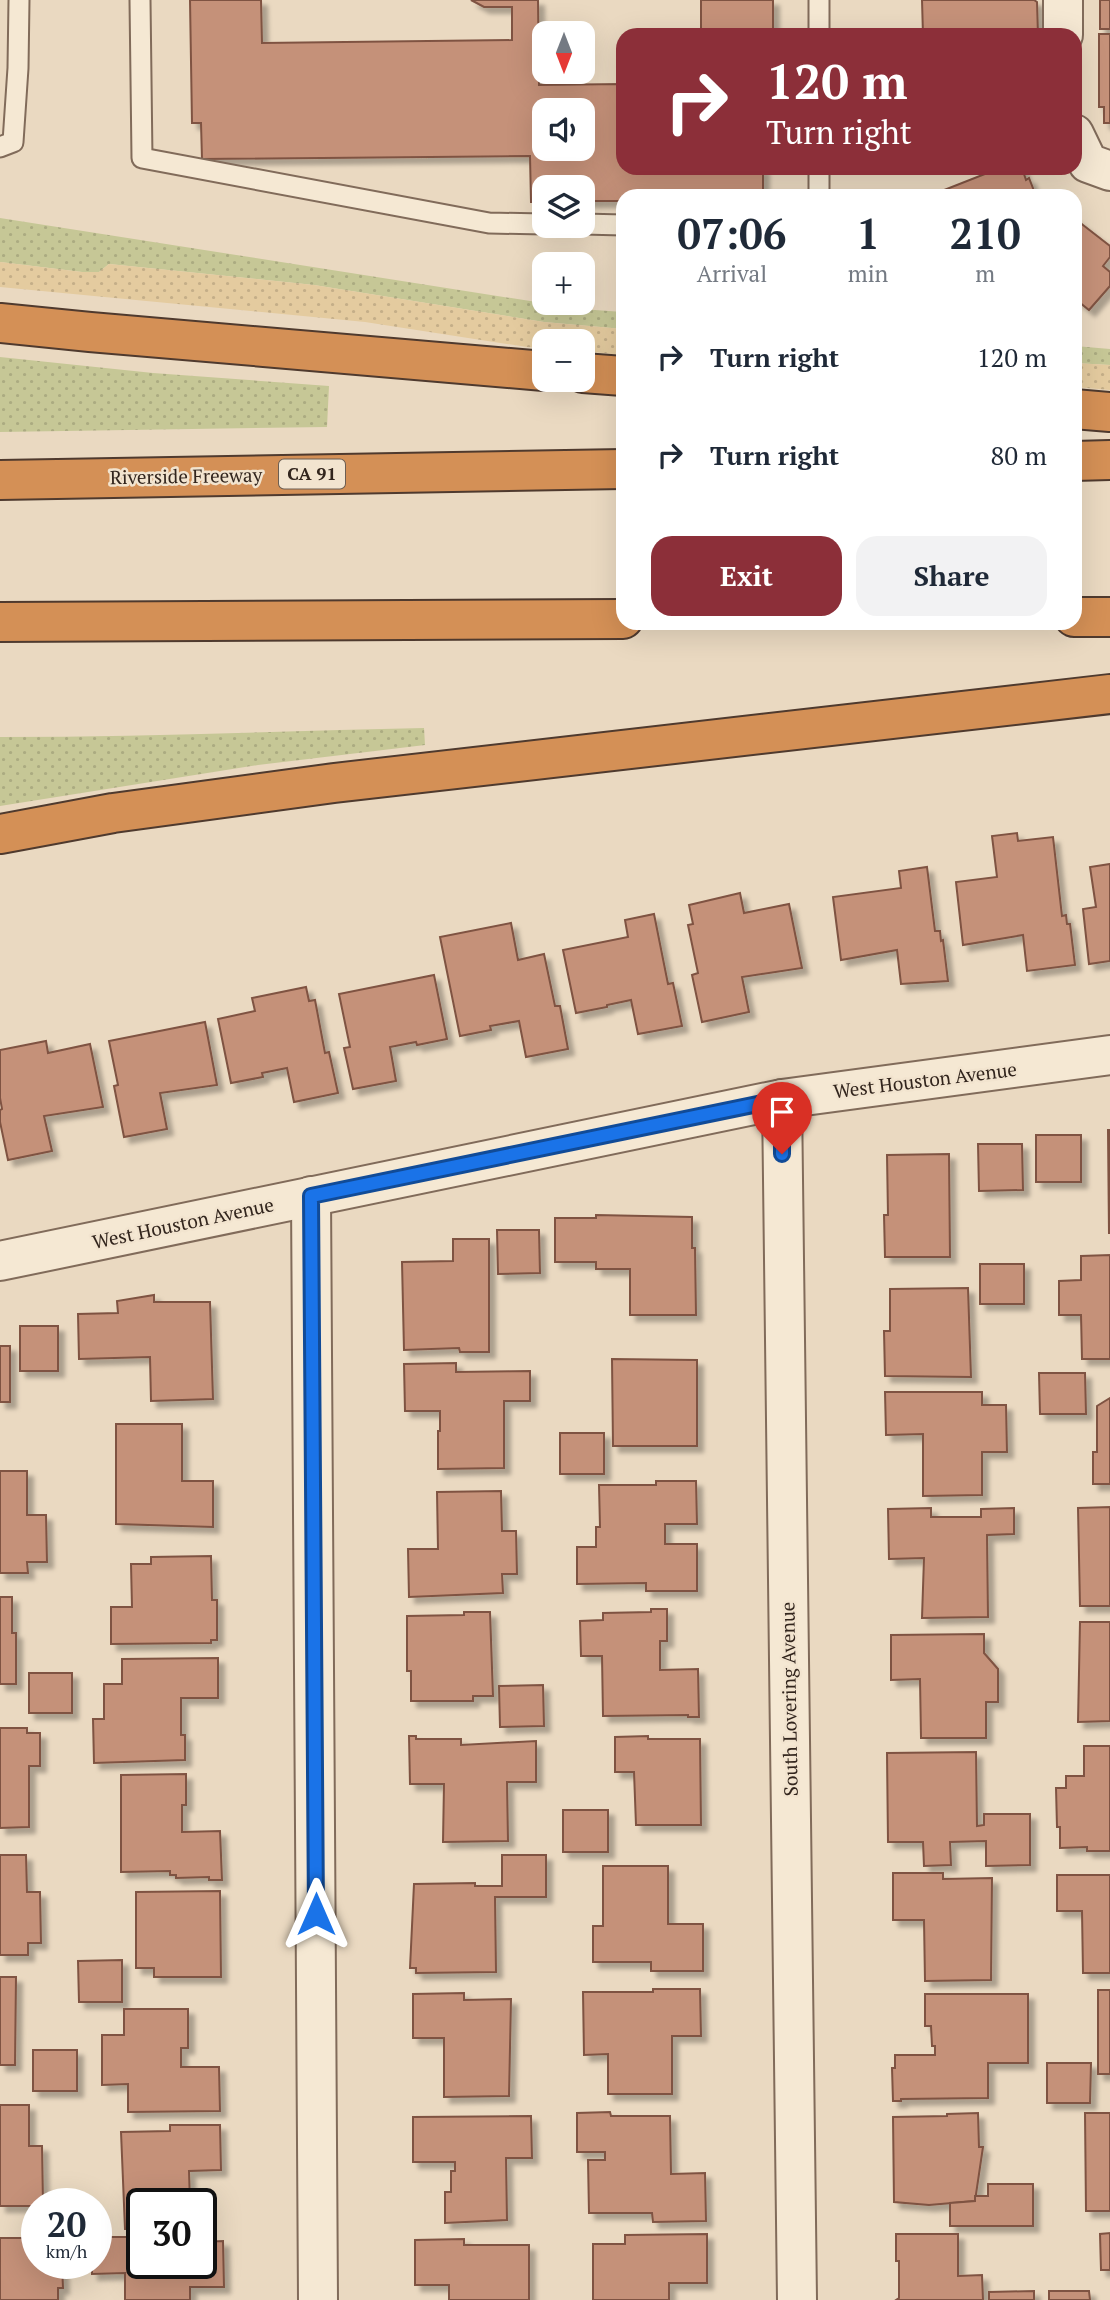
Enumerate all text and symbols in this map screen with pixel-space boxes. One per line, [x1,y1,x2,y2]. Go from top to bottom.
north arrow [532,21,595,84]
map controls [532,21,595,392]
text: 120 m [766,48,908,113]
icon: right [651,56,742,147]
button: sound [532,98,595,161]
text: Turn right [766,111,912,153]
button: layers [532,175,595,238]
text: 07:06 [677,205,787,261]
text: 1 [856,205,880,261]
text: 210 [950,205,1021,261]
button: + [532,252,595,315]
text: Arrival [697,258,767,289]
text: min [848,258,888,289]
text: m [975,258,995,289]
button: − [532,329,595,392]
icon: right [651,338,689,376]
text: Turn right [710,340,839,374]
text: 120 m [977,340,1047,374]
icon: right [651,436,689,474]
text: Turn right [710,438,839,472]
text: 80 m [991,438,1047,472]
road number: CA 91 [279,460,345,488]
street label: Riverside Freeway [110,462,263,489]
button: Exit [651,536,842,616]
button: Share [856,536,1047,616]
street label: West Houston Avenue [832,1056,1018,1103]
pin [752,1082,812,1154]
icon: arrive [763,1093,801,1131]
street label: West Houston Avenue [90,1191,276,1254]
street label: South Lovering Avenue [774,1601,803,1797]
position arrow [279,1877,353,1951]
speed limit sign: 30 [126,2188,217,2279]
text: 20 [47,2201,86,2247]
text: km/h [46,2239,87,2263]

